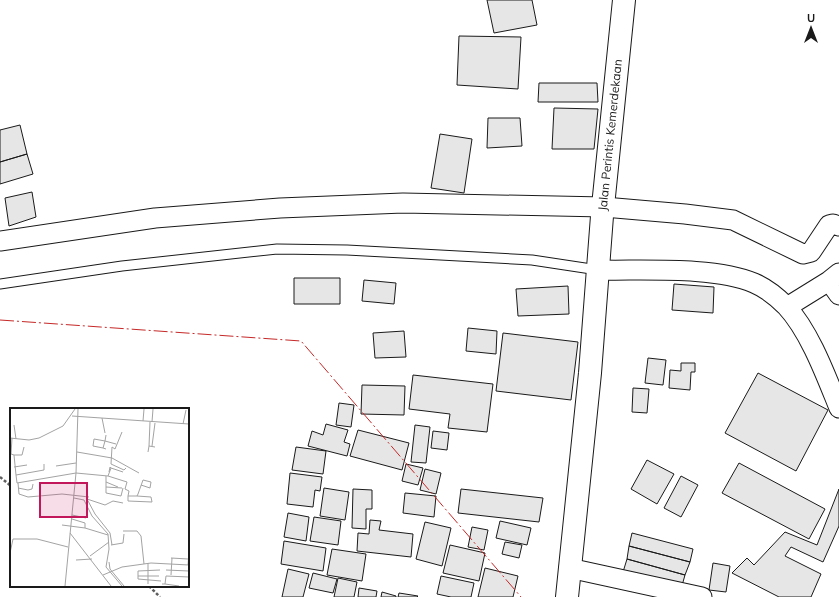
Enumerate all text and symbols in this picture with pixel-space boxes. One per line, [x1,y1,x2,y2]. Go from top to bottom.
north arrow [791,8,831,48]
text: U [807,11,815,25]
street label: Jalan Perintis Kemerdekaan [595,58,625,212]
inset map [10,408,189,587]

